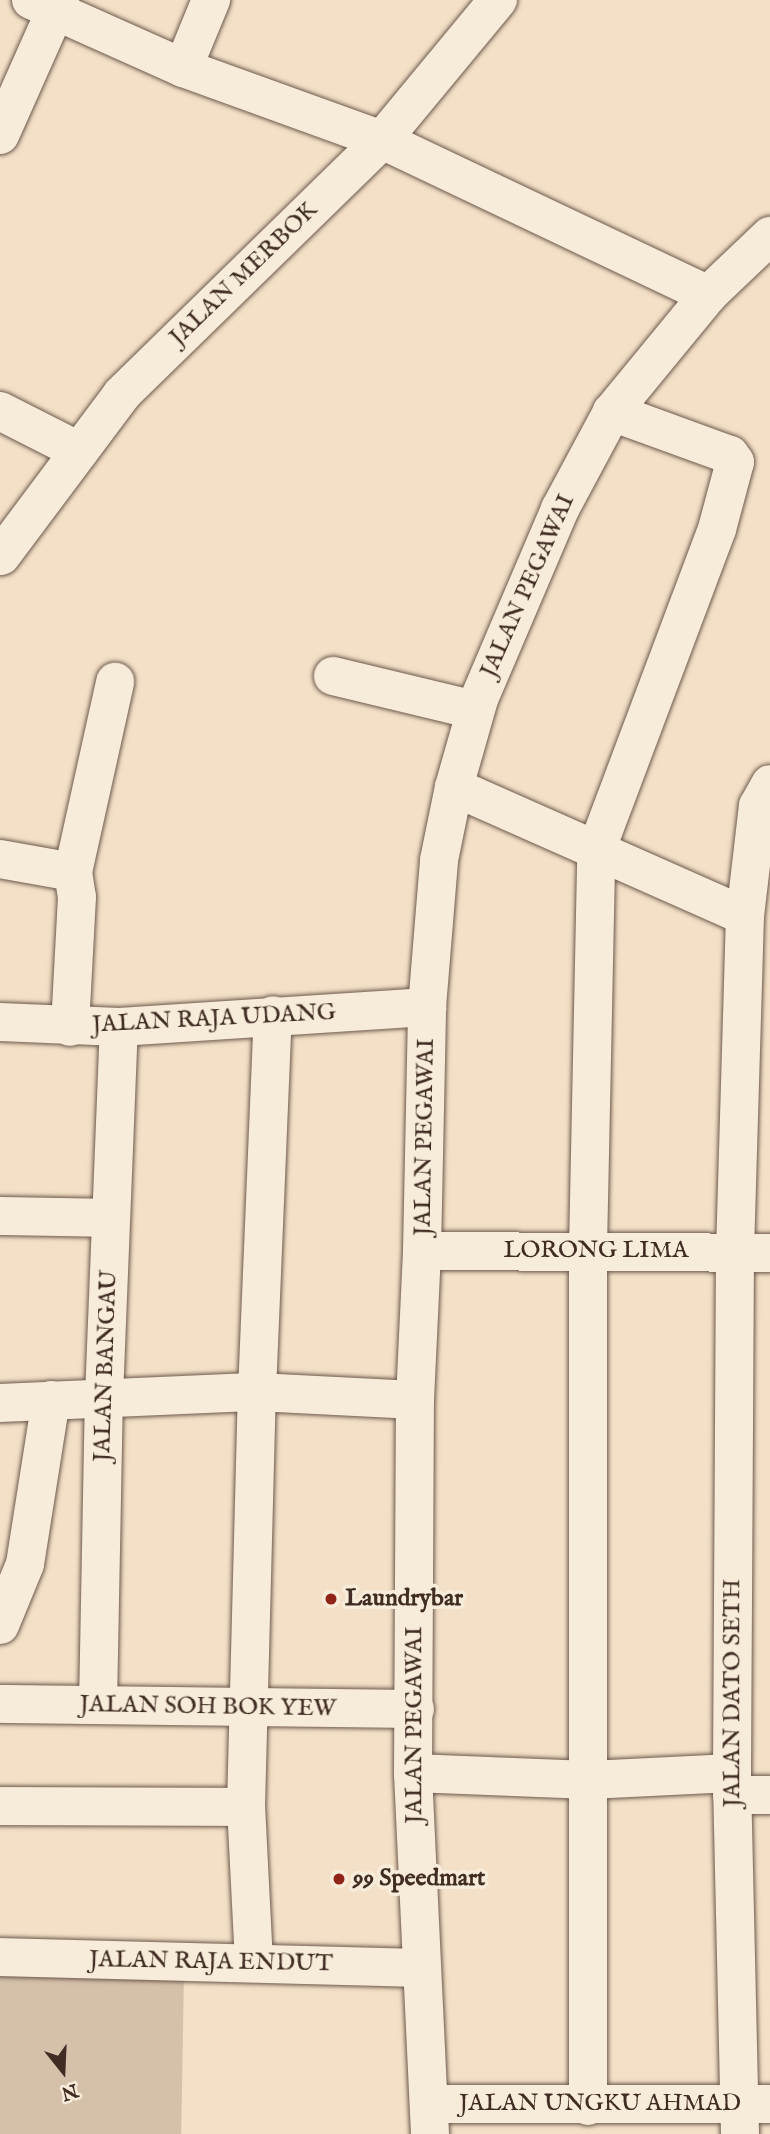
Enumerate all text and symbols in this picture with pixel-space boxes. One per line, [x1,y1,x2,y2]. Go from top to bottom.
street label: JALAN MERBOK [164,196,324,352]
street label: JALAN PEGAWAI [475,490,581,682]
street label: JALAN RAJA UDANG [91,998,337,1040]
street label: JALAN PEGAWAI [409,1038,441,1236]
street label: LORONG LIMA [504,1237,688,1265]
street label: JALAN BANGAU [88,1270,124,1462]
street label: JALAN DATO SETH [719,1579,747,1807]
place label: Laundrybar [345,1585,463,1613]
marker: Laundrybar [323,1591,339,1607]
street label: JALAN PEGAWAI [401,1626,429,1824]
street label: JALAN SOH BOK YEW [79,1690,337,1724]
place label: 99 Speedmart [353,1865,485,1893]
marker: 99 Speedmart [331,1871,347,1887]
street label: JALAN RAJA ENDUT [89,1945,333,1979]
north arrow [28,2036,98,2106]
text: N [58,2077,81,2105]
street label: JALAN UNGKU AHMAD [459,2090,741,2118]

